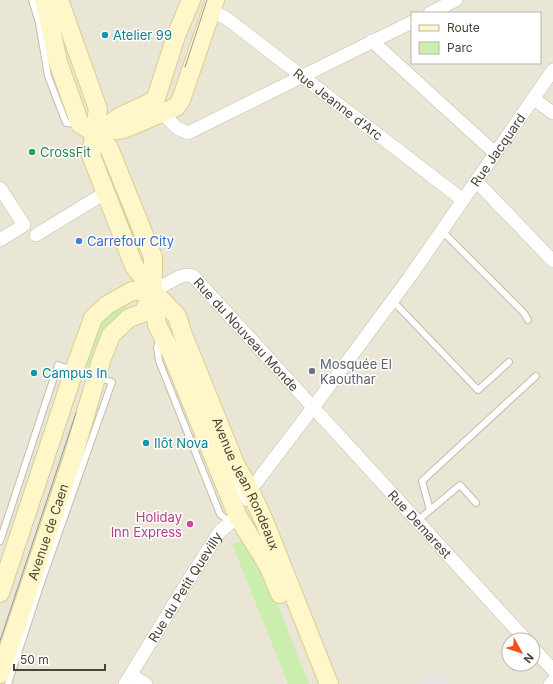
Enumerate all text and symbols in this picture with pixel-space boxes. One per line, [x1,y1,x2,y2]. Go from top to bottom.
legend [411,12,541,64]
text: Route [447,20,480,35]
place label: Atelier 99 [113,27,172,43]
marker: Atelier 99 [100,30,110,40]
text: Parc [447,40,473,55]
street label: Rue Jeanne d'Arc [290,65,386,143]
street label: Rue Jacquard [467,110,528,189]
place label: CrossFit [40,144,91,160]
marker: CrossFit [27,147,37,157]
place label: Carrefour City [87,233,174,249]
marker: Carrefour City [74,236,84,246]
street label: Rue du Nouveau Monde [191,274,302,394]
place label: Mosquée El Kaouthar [320,356,392,387]
place label: Campus In [42,365,108,381]
marker: Mosquée El Kaouthar [307,366,317,376]
marker: Campus In [29,368,39,378]
street label: Avenue Jean Rondeaux [209,415,283,553]
place label: Ilôt Nova [154,435,208,451]
marker: Ilôt Nova [141,438,151,448]
street label: Avenue de Caen [24,482,71,582]
street label: Rue Demarest [385,487,455,561]
place label: Holiday Inn Express [111,509,182,540]
marker: Holiday Inn Express [185,519,195,529]
street label: Rue du Petit Quevilly [145,529,225,645]
north arrow [501,632,541,672]
scale bar [14,646,105,672]
text: N [521,651,537,666]
text: 50 m [20,652,49,667]

